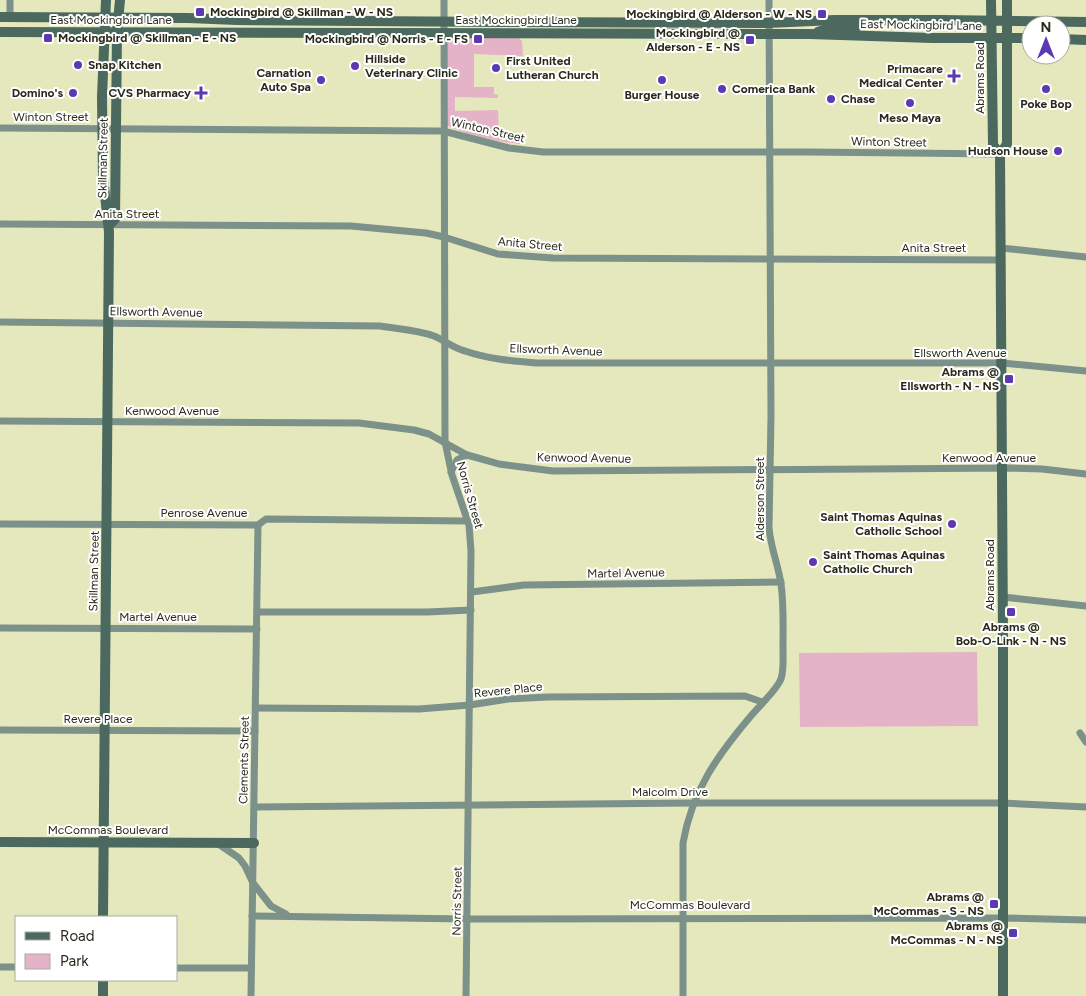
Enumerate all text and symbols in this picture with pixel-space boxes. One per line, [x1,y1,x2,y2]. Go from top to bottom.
place label: Mockingbird @ Skillman - W - NS [210,5,393,19]
marker: Mockingbird @ Skillman - W - NS [194,6,206,18]
place label: Mockingbird @ Alderson - W - NS [626,7,812,21]
marker: Mockingbird @ Alderson - W - NS [816,8,828,20]
street label: East Mockingbird Lane [50,13,172,27]
street label: East Mockingbird Lane [455,13,577,27]
north arrow [1021,15,1071,65]
street label: East Mockingbird Lane [860,17,982,33]
text: N [1041,19,1051,36]
place label: Mockingbird @ Alderson - E - NS [646,26,740,54]
place label: Mockingbird @ Skillman - E - NS [58,31,236,45]
marker: Mockingbird @ Skillman - E - NS [42,32,54,44]
place label: Mockingbird @ Norris - E - FS [305,32,468,46]
marker: Mockingbird @ Norris - E - FS [472,33,484,45]
marker: Mockingbird @ Alderson - E - NS [744,34,756,46]
street label: Abrams Road [973,42,987,114]
place label: Hillside Veterinary Clinic [365,52,458,80]
place label: First United Lutheran Church [506,54,599,82]
place label: Snap Kitchen [88,58,161,72]
marker: Snap Kitchen [72,59,84,71]
marker: Hillside Veterinary Clinic [349,60,361,72]
marker: First United Lutheran Church [490,62,502,74]
place label: Primacare Medical Center [859,62,943,90]
place label: Carnation Auto Spa [256,66,311,94]
marker: Primacare Medical Center [947,69,961,83]
marker: Carnation Auto Spa [315,74,327,86]
marker: Burger House [656,74,668,86]
place label: Comerica Bank [732,82,816,96]
marker: Comerica Bank [716,83,728,95]
marker: Poke Bop [1040,83,1052,95]
place label: Domino's [12,86,63,100]
place label: CVS Pharmacy [108,86,191,100]
marker: Domino's [67,87,79,99]
marker: CVS Pharmacy [195,87,207,99]
place label: Burger House [624,88,700,102]
place label: Chase [841,92,876,106]
marker: Chase [825,93,837,105]
marker: Meso Maya [904,97,916,109]
place label: Poke Bop [1020,97,1072,111]
street label: Winton Street [13,110,89,124]
place label: Meso Maya [879,111,941,125]
street label: Winton Street [450,115,527,145]
street label: Skillman Street [95,117,111,199]
street label: Winton Street [851,134,927,150]
place label: Hudson House [968,144,1048,158]
marker: Hudson House [1052,145,1064,157]
street label: Anita Street [95,207,160,221]
street label: Anita Street [497,234,563,254]
street label: Anita Street [902,241,967,255]
street label: Ellsworth Avenue [109,304,203,320]
street label: Ellsworth Avenue [509,341,603,359]
street label: Ellsworth Avenue [913,346,1007,360]
place label: Abrams @ Ellsworth - N - NS [900,365,999,393]
marker: Abrams @ Ellsworth - N - NS [1003,373,1015,385]
street label: Kenwood Avenue [125,404,220,418]
street label: Kenwood Avenue [537,450,632,466]
street label: Kenwood Avenue [942,451,1037,465]
street label: Alderson Street [753,456,767,541]
street label: Norris Street [454,460,486,531]
street label: Penrose Avenue [161,506,248,520]
place label: Saint Thomas Aquinas Catholic School [820,510,942,538]
marker: Saint Thomas Aquinas Catholic School [946,518,958,530]
street label: Skillman Street [86,530,102,612]
street label: Abrams Road [983,539,997,611]
place label: Saint Thomas Aquinas Catholic Church [823,548,945,576]
marker: Saint Thomas Aquinas Catholic Church [807,556,819,568]
street label: Martel Avenue [587,565,665,581]
marker: Abrams @ Bob-O-Link - N - NS [1005,606,1017,618]
street label: Martel Avenue [119,610,197,624]
place label: Abrams @ Bob-O-Link - N - NS [956,620,1066,648]
street label: Revere Place [473,679,543,701]
street label: Revere Place [64,712,133,726]
street label: Clements Street [236,715,252,804]
street label: Malcolm Drive [632,785,708,799]
street label: McCommas Boulevard [48,823,168,837]
street label: Norris Street [449,866,465,936]
place label: Abrams @ McCommas - S - NS [874,890,984,918]
street label: McCommas Boulevard [630,898,750,912]
marker: Abrams @ McCommas - S - NS [988,898,1000,910]
legend [15,916,178,981]
place label: Abrams @ McCommas - N - NS [891,919,1003,947]
text: Road [60,927,95,945]
marker: Abrams @ McCommas - N - NS [1007,927,1019,939]
text: Park [60,952,89,970]

